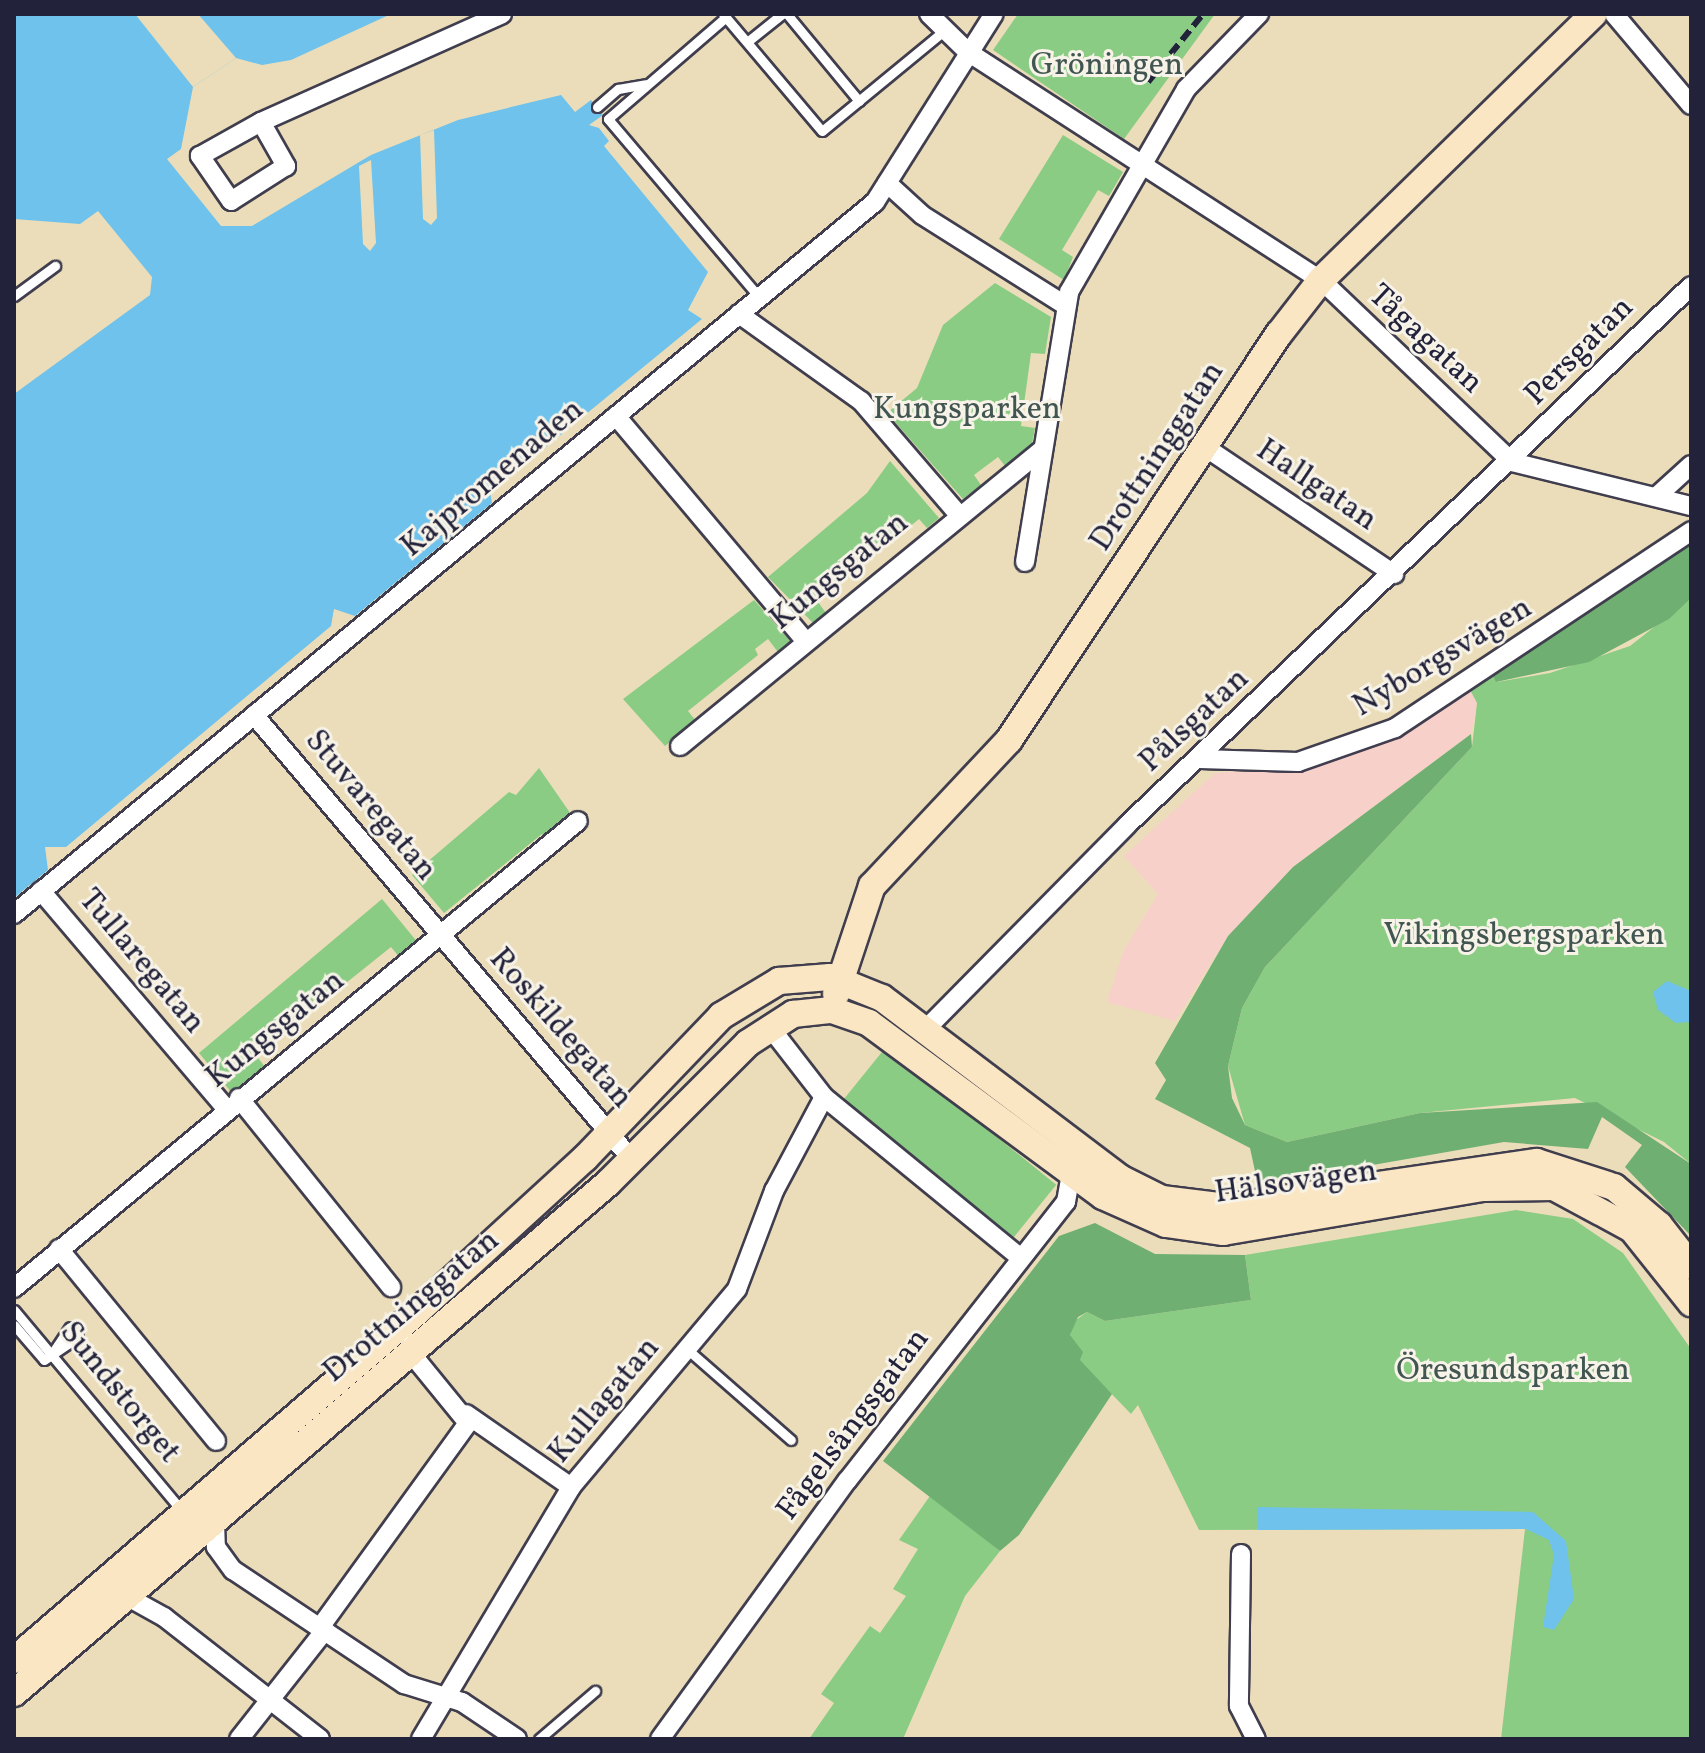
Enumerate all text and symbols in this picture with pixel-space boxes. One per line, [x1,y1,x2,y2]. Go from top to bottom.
park label: Gröningen [1031,47,1183,85]
street label: Tågagatan [1360,277,1490,403]
street label: Persgatan [1518,290,1642,414]
street label: Drottninggatan [1082,355,1234,559]
park label: Kungsparken [873,391,1061,429]
street label: Kajpromenaden [394,392,592,566]
street label: Hallgatan [1248,432,1384,540]
street label: Kungsgatan [763,505,917,639]
street label: Nyborgsvägen [1347,590,1539,726]
street label: Pålsgatan [1132,661,1258,781]
street label: Stuvaregatan [296,723,444,889]
street label: Tullaregatan [69,882,213,1042]
park label: Vikingsbergsparken [1383,917,1665,955]
street label: Roskildegatan [480,941,640,1117]
street label: Kungsgatan [199,963,353,1097]
street label: Hälsovägen [1212,1153,1380,1213]
street label: Drottninggatan [316,1222,508,1392]
street label: Sundstorget [50,1315,188,1471]
street label: Fågelsångsgatan [769,1322,939,1528]
street label: Kullagatan [541,1330,669,1472]
park label: Öresundsparken [1396,1352,1630,1390]

